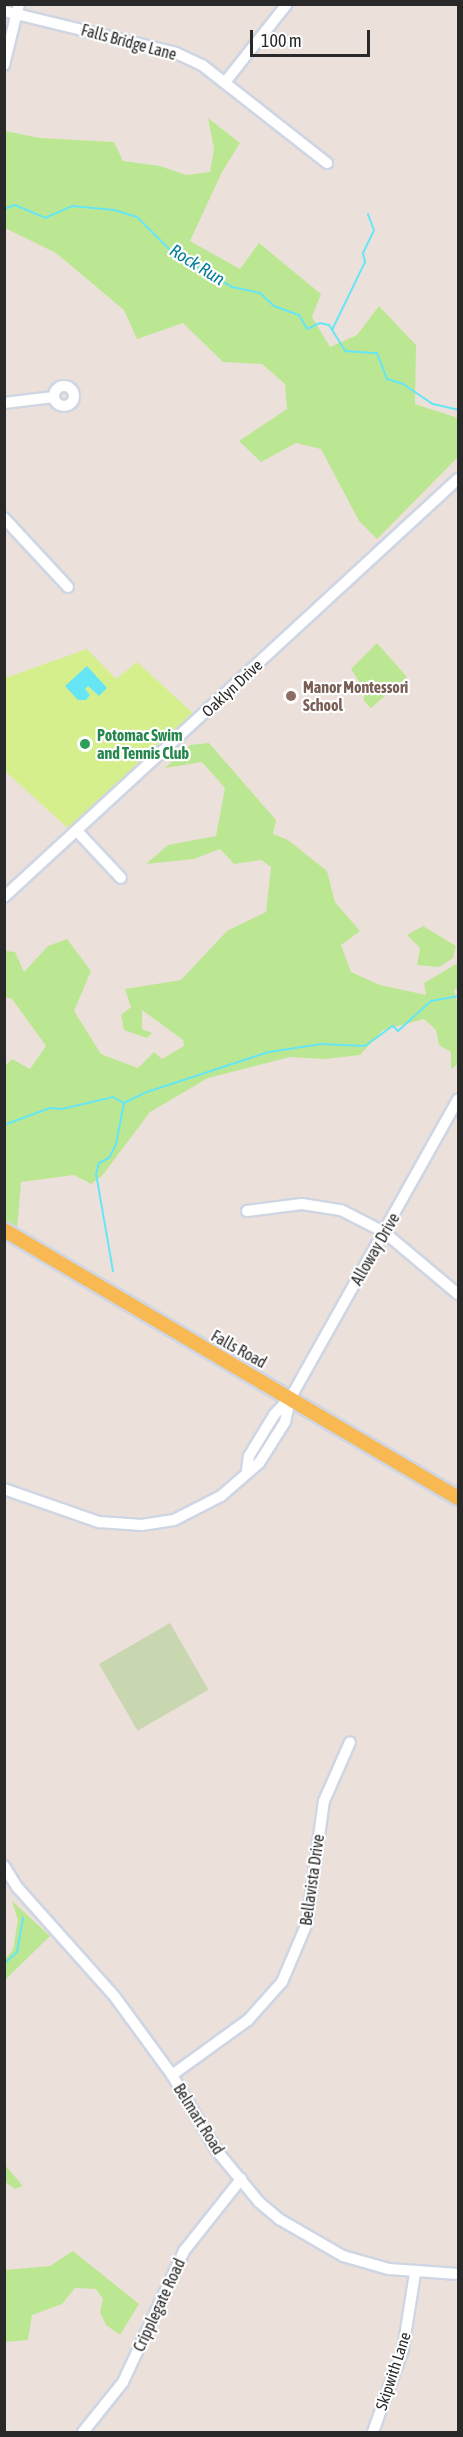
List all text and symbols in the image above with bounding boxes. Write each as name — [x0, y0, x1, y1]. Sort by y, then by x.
scale bar — [253, 18, 373, 56]
street label: Falls Bridge Lane — [79, 20, 179, 64]
text: 100 m — [261, 30, 302, 51]
water label: Rock Run — [165, 240, 229, 290]
street label: Oaklyn Drive — [198, 655, 266, 721]
place label: Manor Montessori School — [303, 677, 408, 715]
marker: Manor Montessori School — [284, 689, 298, 703]
place label: Potomac Swim and Tennis Club — [97, 725, 189, 763]
marker: Potomac Swim and Tennis Club — [78, 737, 92, 751]
street label: Alloway Drive — [347, 1209, 403, 1289]
street label: Falls Road — [208, 1326, 270, 1372]
street label: Bellavista Drive — [296, 1833, 328, 1927]
street label: Belmart Road — [170, 2080, 228, 2158]
street label: Cripplegate Road — [129, 2255, 189, 2355]
street label: Skipwith Lane — [371, 2330, 415, 2412]

